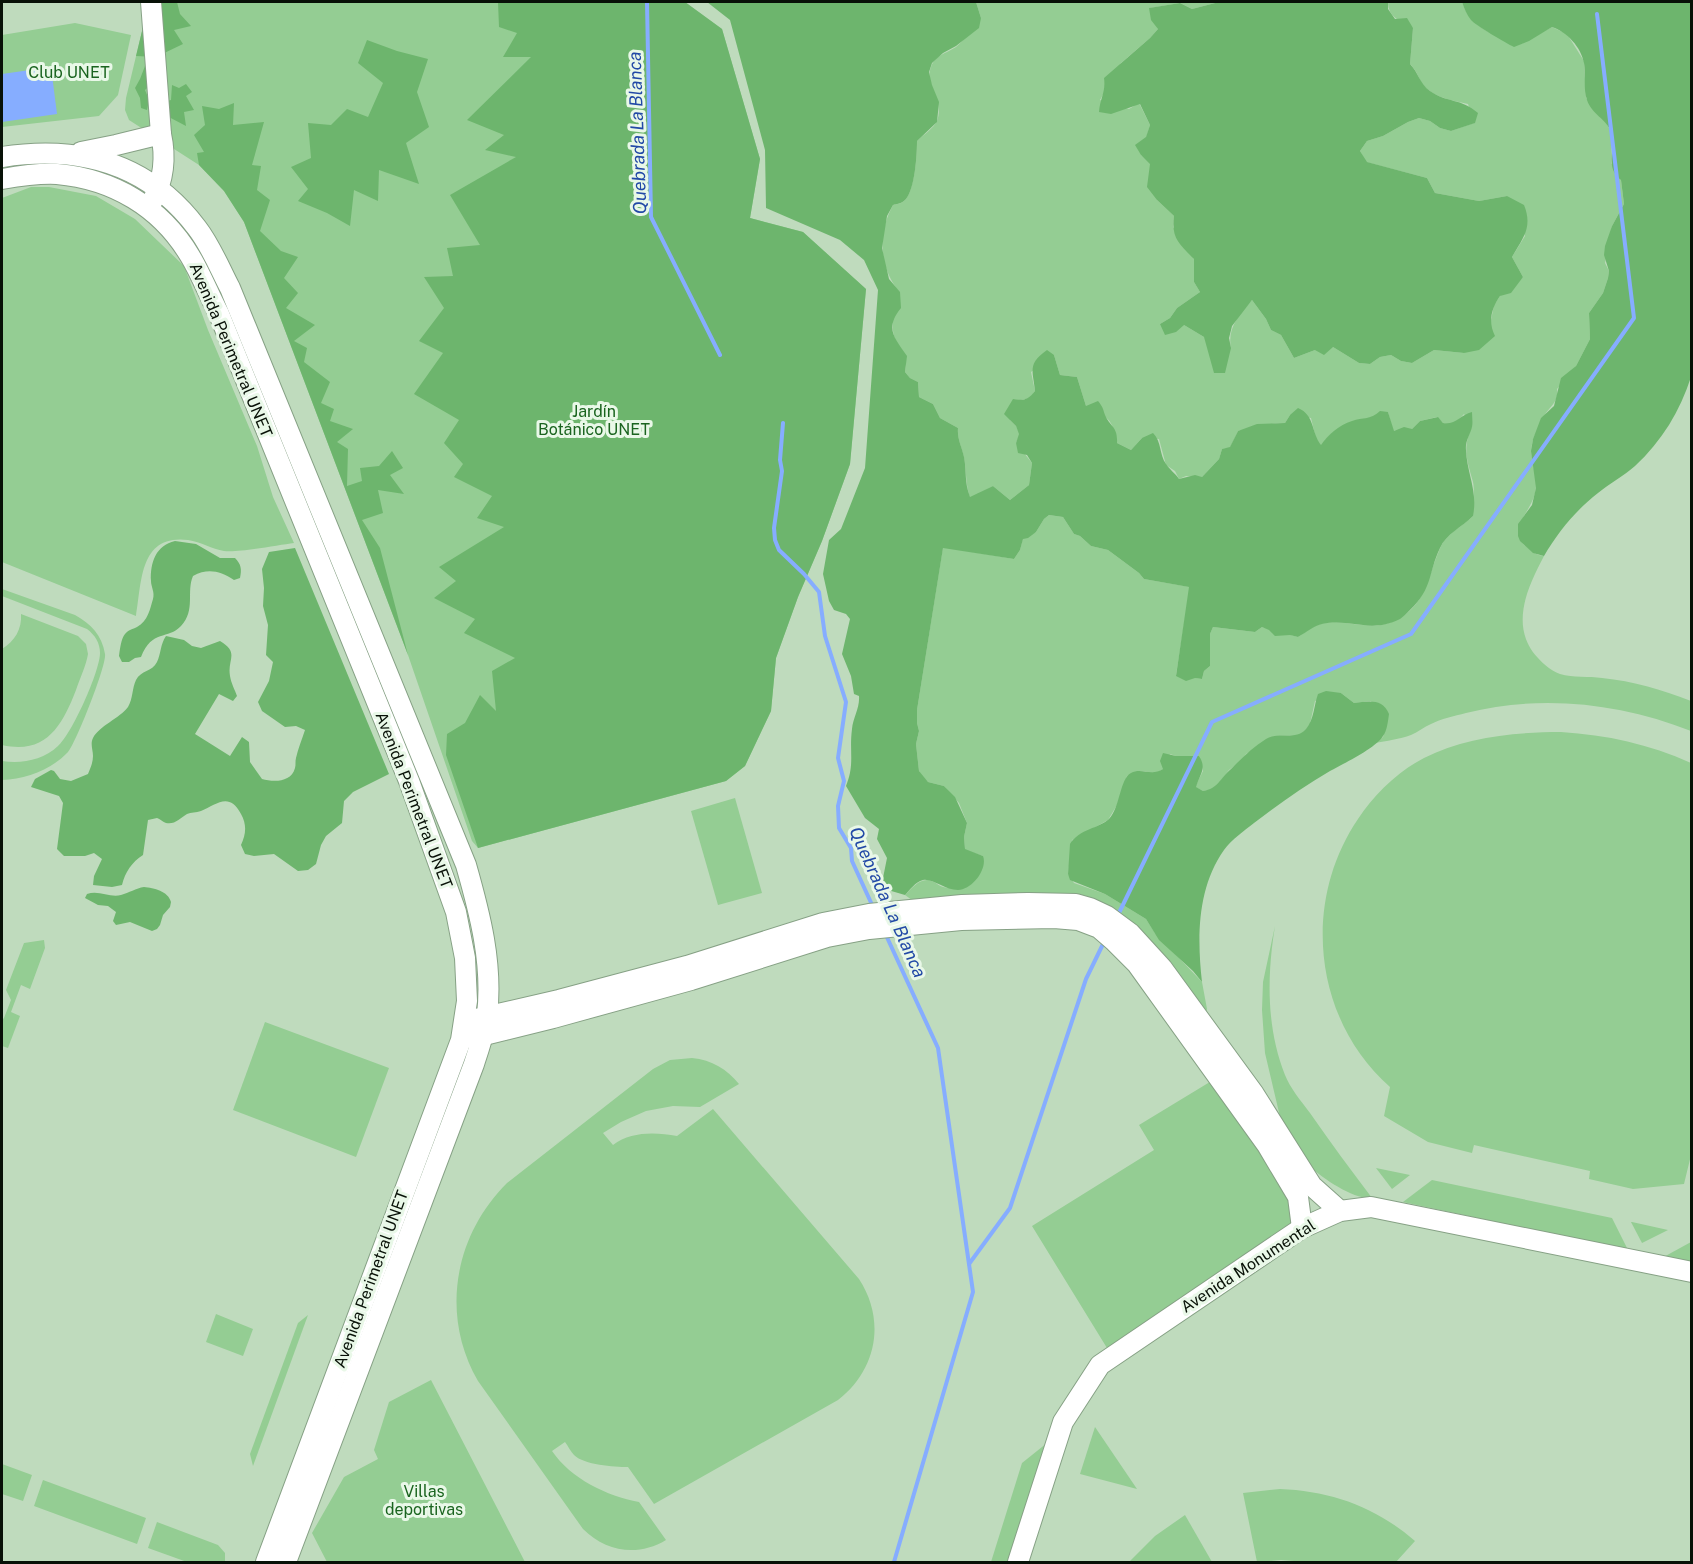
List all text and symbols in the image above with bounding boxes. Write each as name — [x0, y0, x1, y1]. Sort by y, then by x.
water label: Quebrada La Blanca — [624, 51, 650, 215]
park label: Club UNET — [28, 63, 110, 82]
street label: Avenida Perimetral UNET — [186, 260, 277, 440]
park label: Jardín Botánico UNET — [538, 402, 651, 439]
street label: Avenida Perimetral UNET — [372, 709, 457, 891]
water label: Quebrada La Blanca — [845, 823, 931, 981]
street label: Avenida Perimetral UNET — [330, 1187, 412, 1370]
street label: Avenida Monumental — [1177, 1215, 1319, 1317]
park label: Villas deportivas — [385, 1482, 463, 1519]

